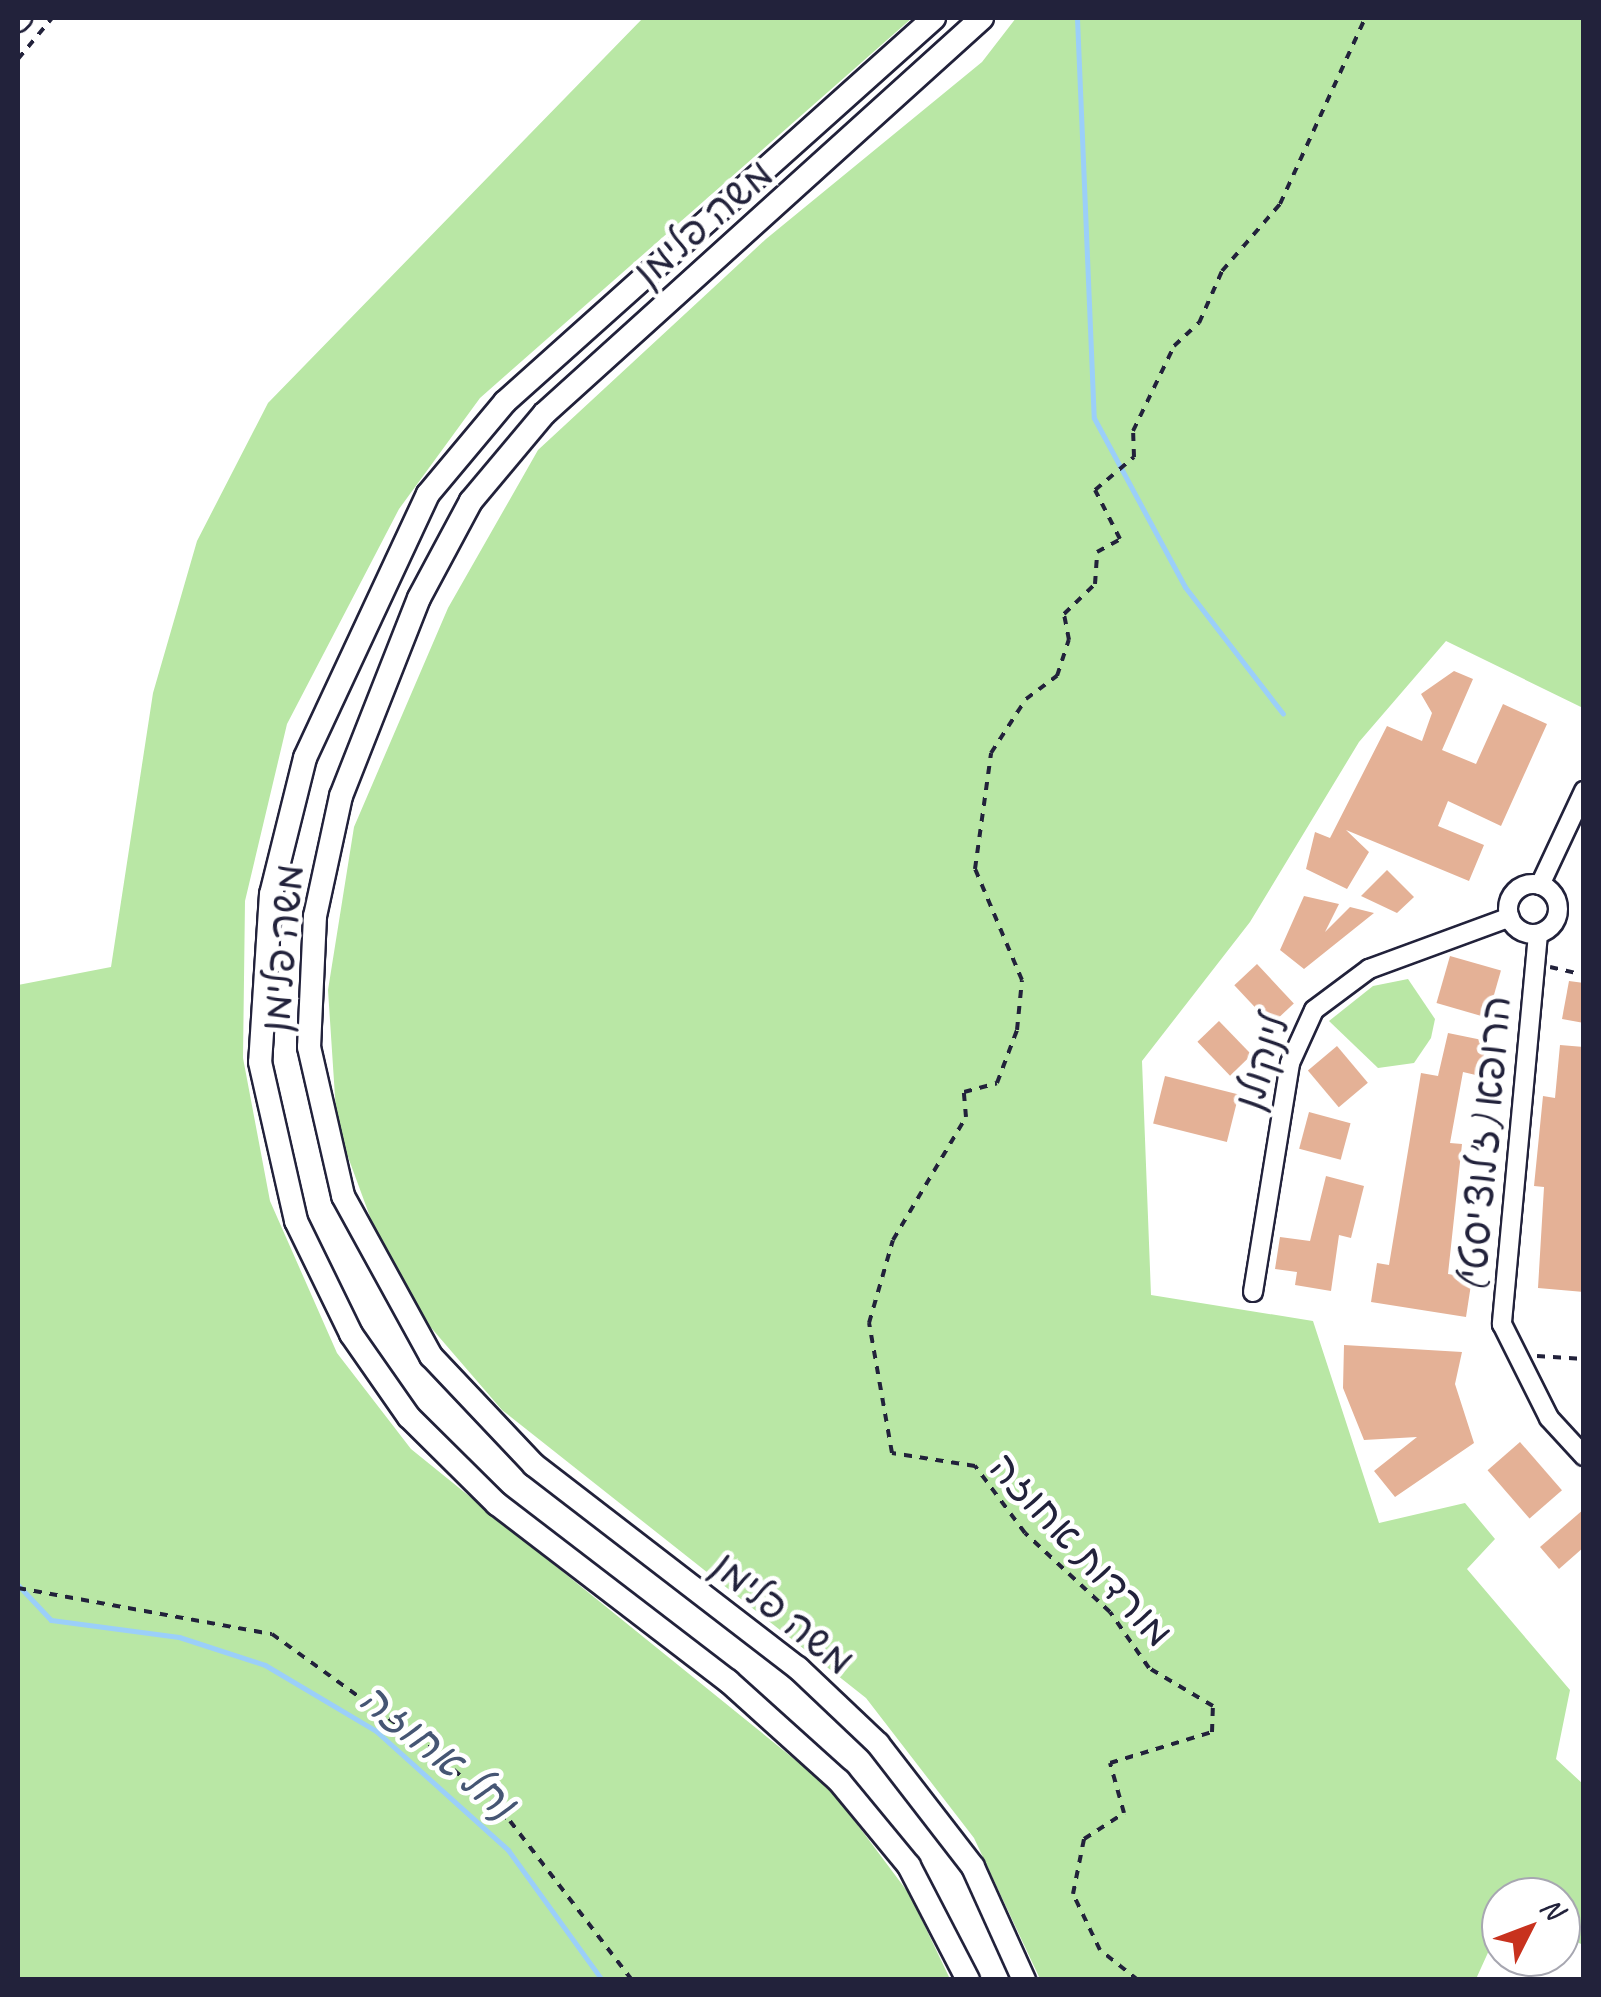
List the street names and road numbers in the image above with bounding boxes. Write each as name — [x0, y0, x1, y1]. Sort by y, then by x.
street label: משה פלימן — [624, 150, 782, 296]
street label: משה פלימן — [251, 862, 313, 1034]
street label: הרופא (ז'לוצ'יסטי) — [1447, 994, 1521, 1294]
street label: לינקולן — [1224, 1008, 1300, 1116]
street label: מורדות אחוזה — [979, 1443, 1183, 1657]
street label: משה פלימן — [702, 1541, 864, 1685]

